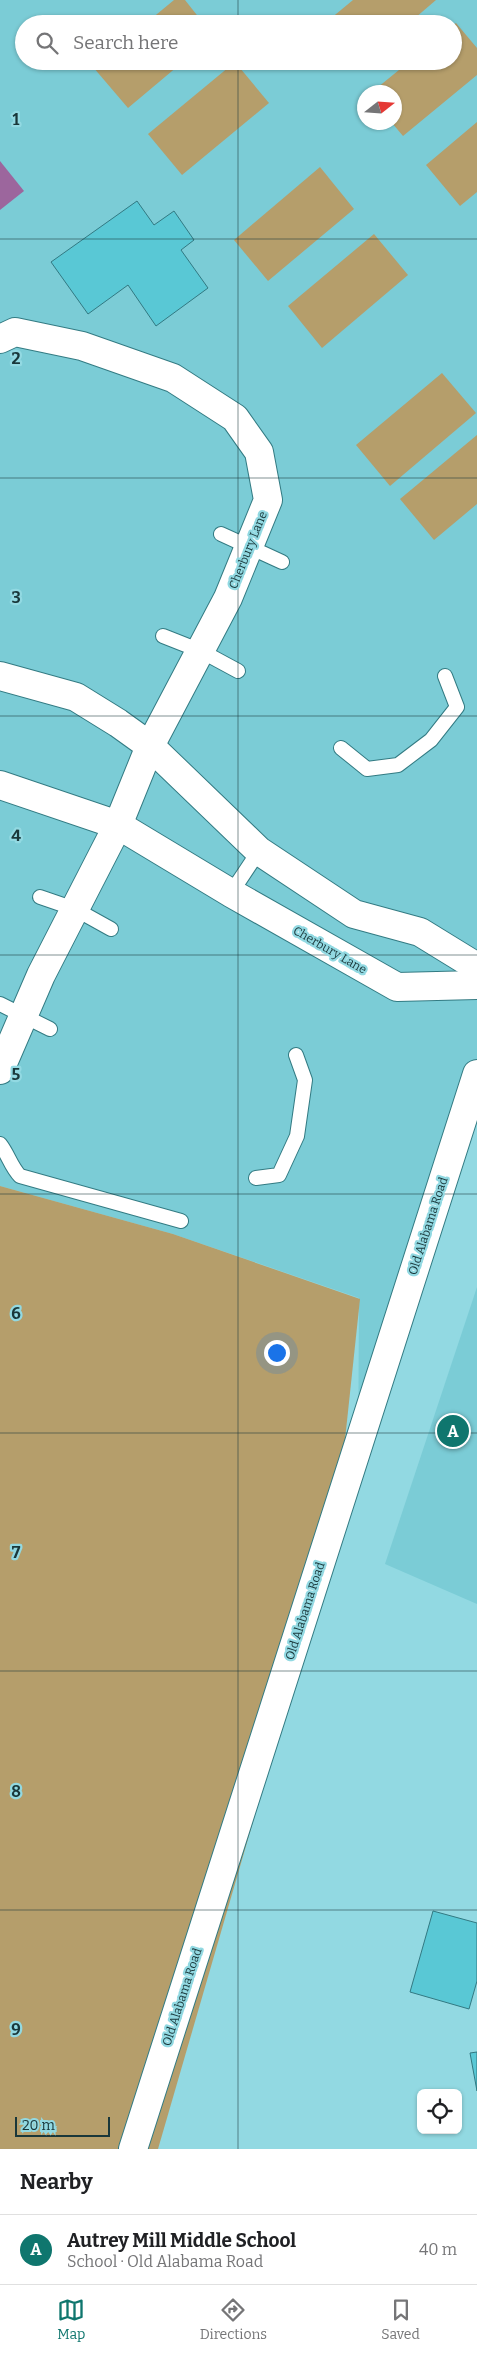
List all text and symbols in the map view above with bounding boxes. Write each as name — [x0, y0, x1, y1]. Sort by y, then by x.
search box — [15, 15, 462, 70]
icon: search — [33, 29, 61, 57]
text: Search here — [73, 31, 178, 54]
north arrow — [357, 85, 402, 130]
text: 1 — [13, 110, 20, 129]
text: 2 — [11, 349, 21, 368]
street label: Cherbury Lane — [226, 509, 270, 591]
text: 3 — [11, 588, 21, 607]
text: 4 — [11, 826, 21, 845]
street label: Cherbury Lane — [291, 923, 369, 977]
text: 5 — [12, 1065, 21, 1084]
street label: Old Alabama Road — [406, 1175, 450, 1277]
text: 6 — [11, 1304, 21, 1323]
your location — [264, 1340, 290, 1366]
pin: A — [437, 1412, 469, 1450]
text: 7 — [12, 1543, 21, 1562]
street label: Old Alabama Road — [283, 1560, 327, 1662]
text: 8 — [11, 1782, 21, 1801]
street label: Old Alabama Road — [160, 1946, 204, 2048]
text: 9 — [11, 2020, 21, 2039]
map controls — [417, 2089, 462, 2134]
button: locate — [417, 2089, 462, 2134]
scale bar — [15, 2114, 110, 2137]
text: 20 m — [22, 2117, 55, 2134]
text: Nearby — [20, 2169, 93, 2195]
text: Autrey Mill Middle School — [67, 2229, 296, 2252]
text: A — [30, 2240, 42, 2259]
text: 40 m — [419, 2240, 457, 2259]
text: School · Old Alabama Road — [67, 2252, 263, 2271]
tab: Map — [57, 2296, 85, 2343]
tab: Directions — [200, 2296, 267, 2343]
tab: Saved — [381, 2296, 420, 2343]

